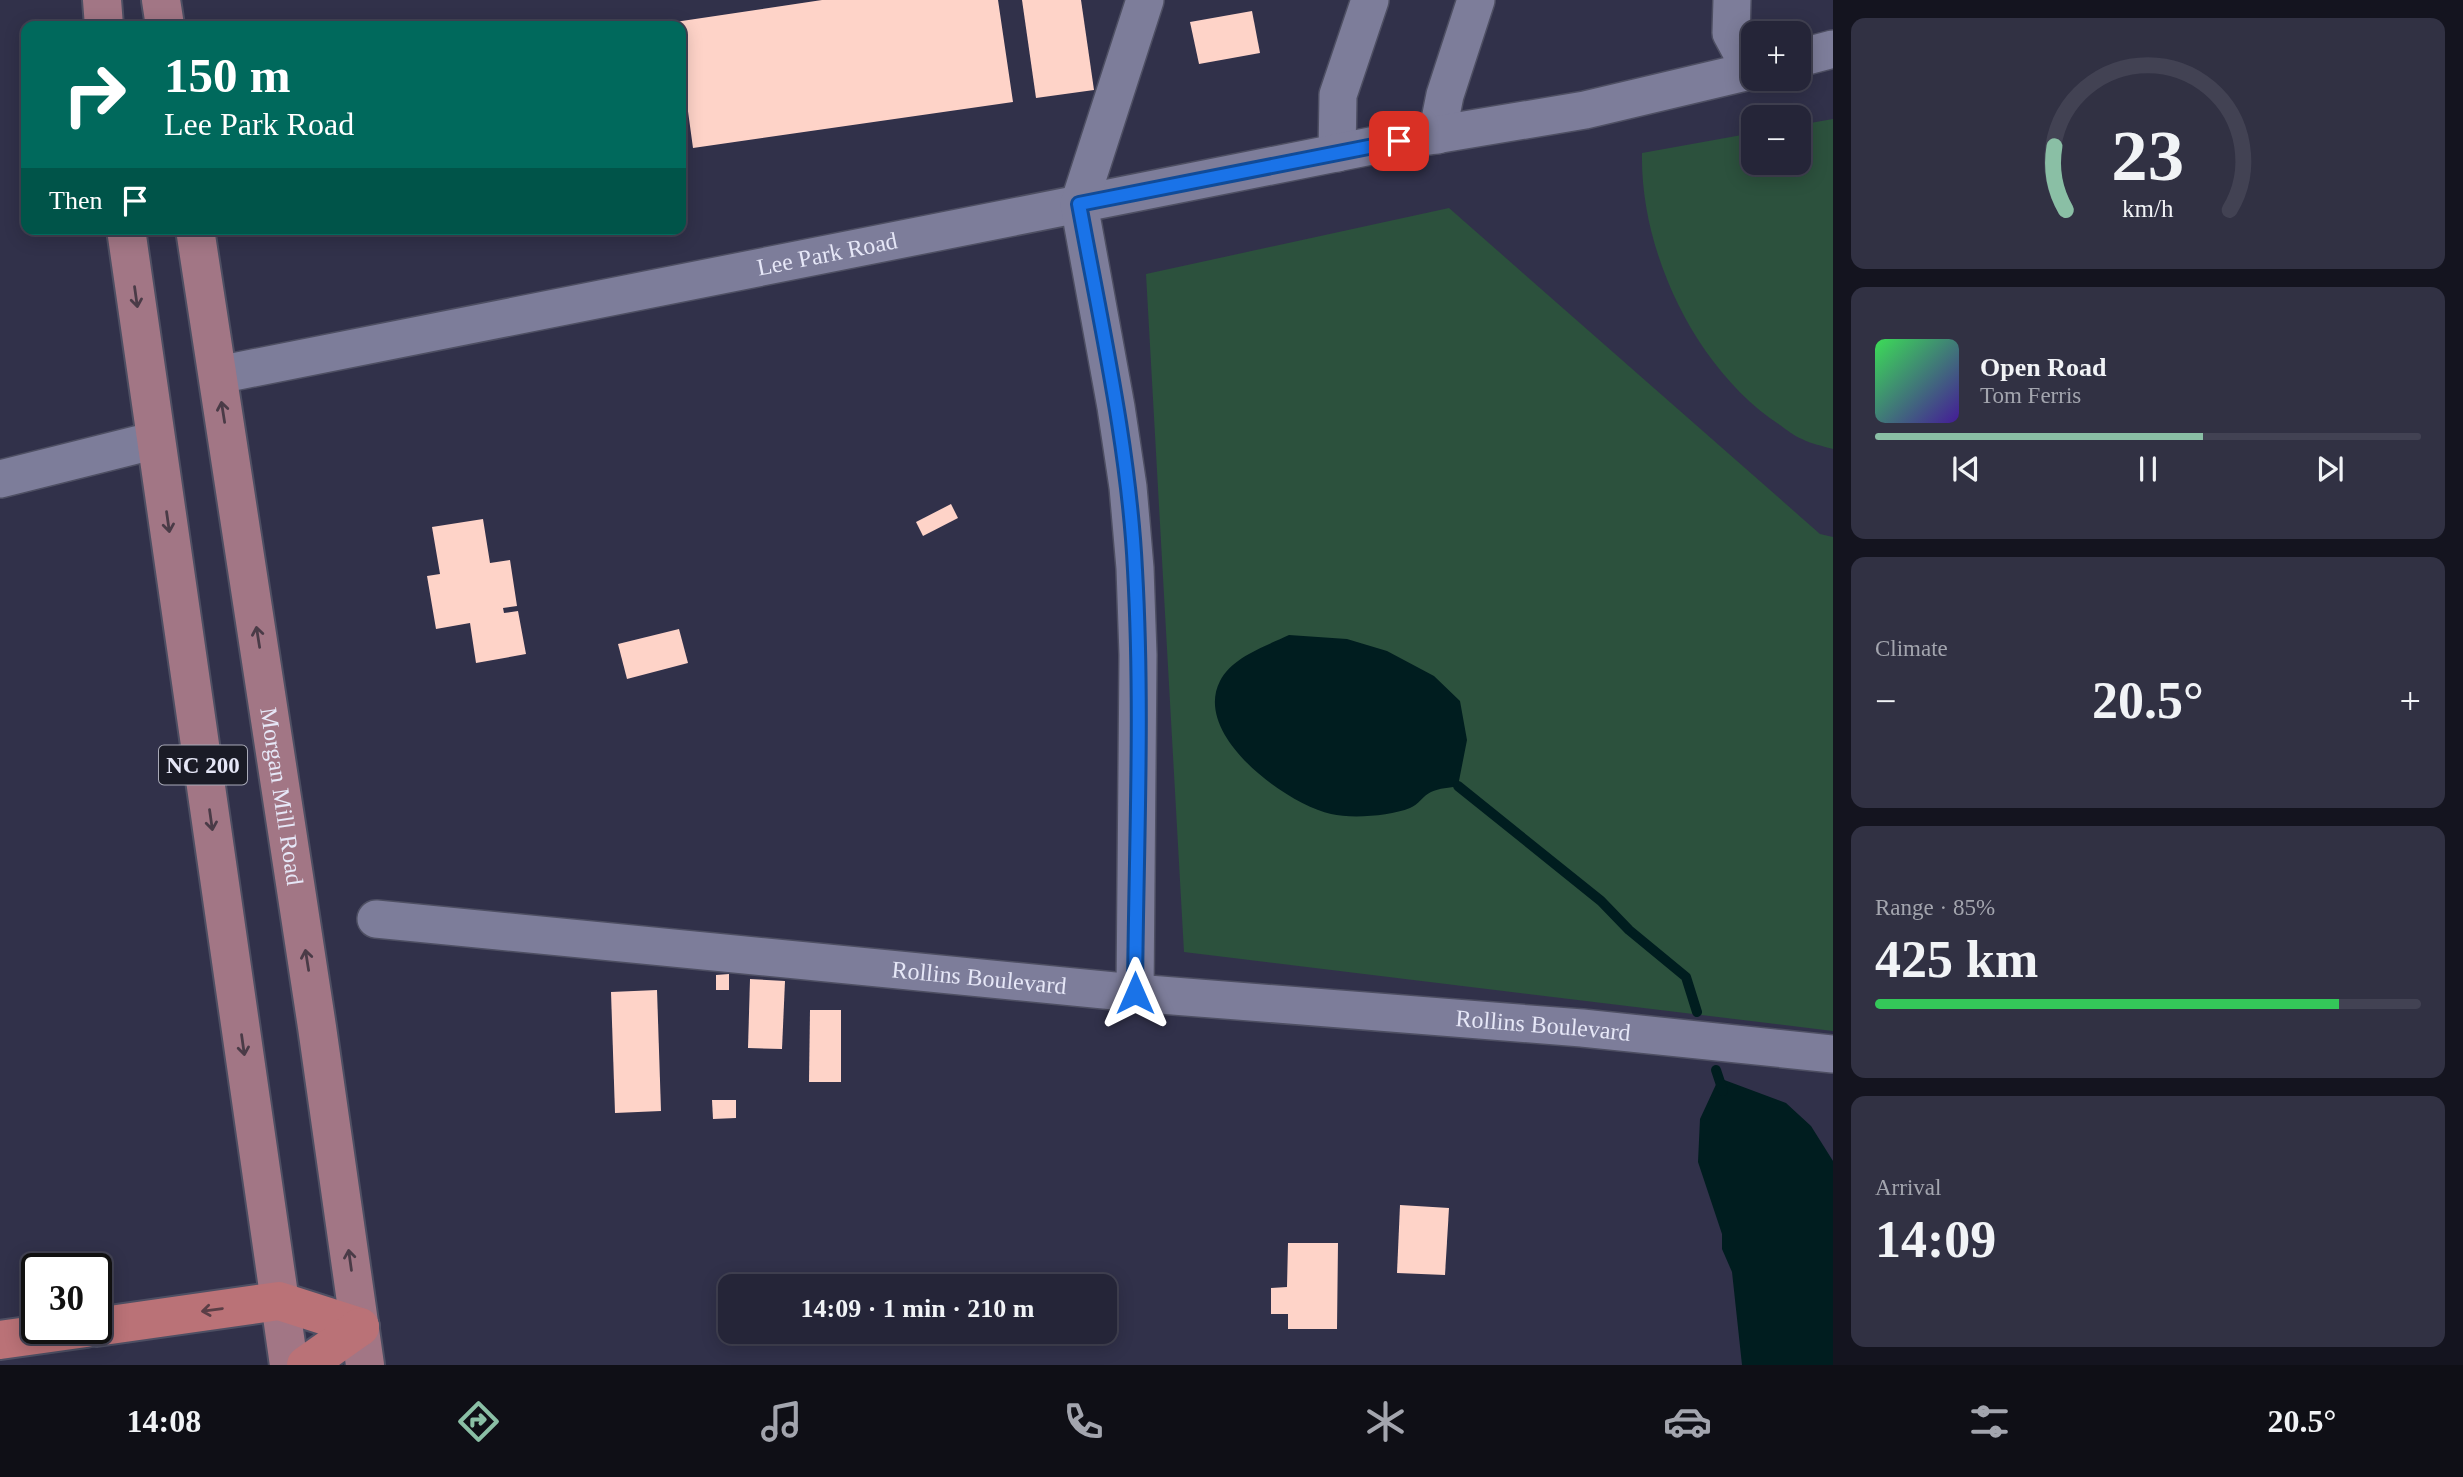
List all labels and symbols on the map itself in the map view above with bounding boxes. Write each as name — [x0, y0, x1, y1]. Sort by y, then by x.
pin — [1369, 111, 1429, 171]
street label: Lee Park Road — [755, 227, 900, 281]
one-way arrow — [130, 285, 143, 308]
one-way arrow — [216, 401, 229, 424]
one-way arrow — [162, 510, 175, 533]
one-way arrow — [251, 626, 264, 649]
street label: Morgan Mill Road — [255, 706, 308, 887]
road number: NC 200 — [159, 746, 247, 785]
one-way arrow — [204, 808, 217, 831]
one-way arrow — [300, 949, 313, 972]
street label: Rollins Boulevard — [891, 956, 1068, 999]
position arrow — [1098, 956, 1172, 1030]
street label: Rollins Boulevard — [1455, 1005, 1632, 1046]
one-way arrow — [236, 1033, 249, 1056]
one-way arrow — [344, 1249, 357, 1272]
speed limit sign: 30 — [21, 1253, 112, 1344]
one-way arrow — [201, 1304, 223, 1317]

